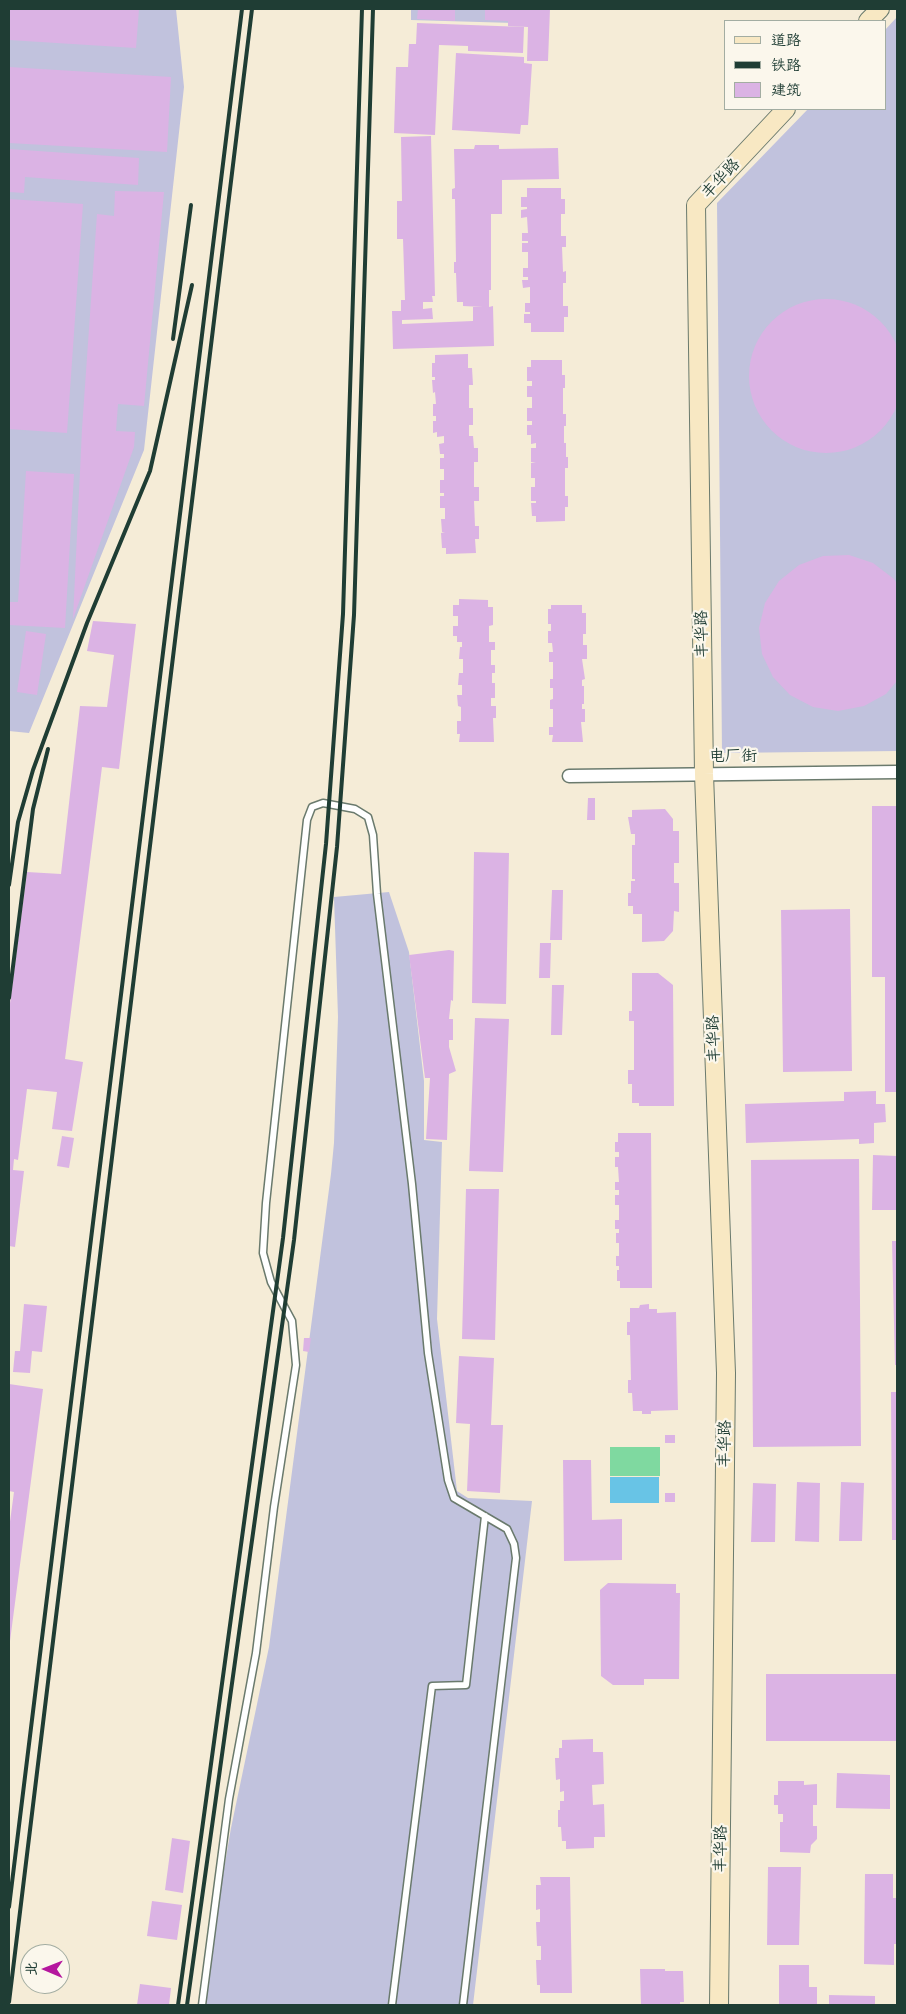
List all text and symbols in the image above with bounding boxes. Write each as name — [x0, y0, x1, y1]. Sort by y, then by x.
legend — [724, 20, 886, 110]
text: 道路 — [771, 29, 801, 50]
text: 铁路 — [771, 54, 801, 75]
text: 建筑 — [771, 79, 801, 100]
street label: 丰华路 — [698, 155, 744, 203]
street label: 丰华路 — [692, 610, 712, 658]
street label: 电厂街 — [709, 747, 757, 767]
street label: 丰华路 — [704, 1015, 724, 1063]
street label: 丰华路 — [715, 1420, 735, 1468]
street label: 丰华路 — [711, 1825, 731, 1873]
north arrow — [20, 1944, 70, 1994]
text: 北 — [21, 1962, 40, 1976]

